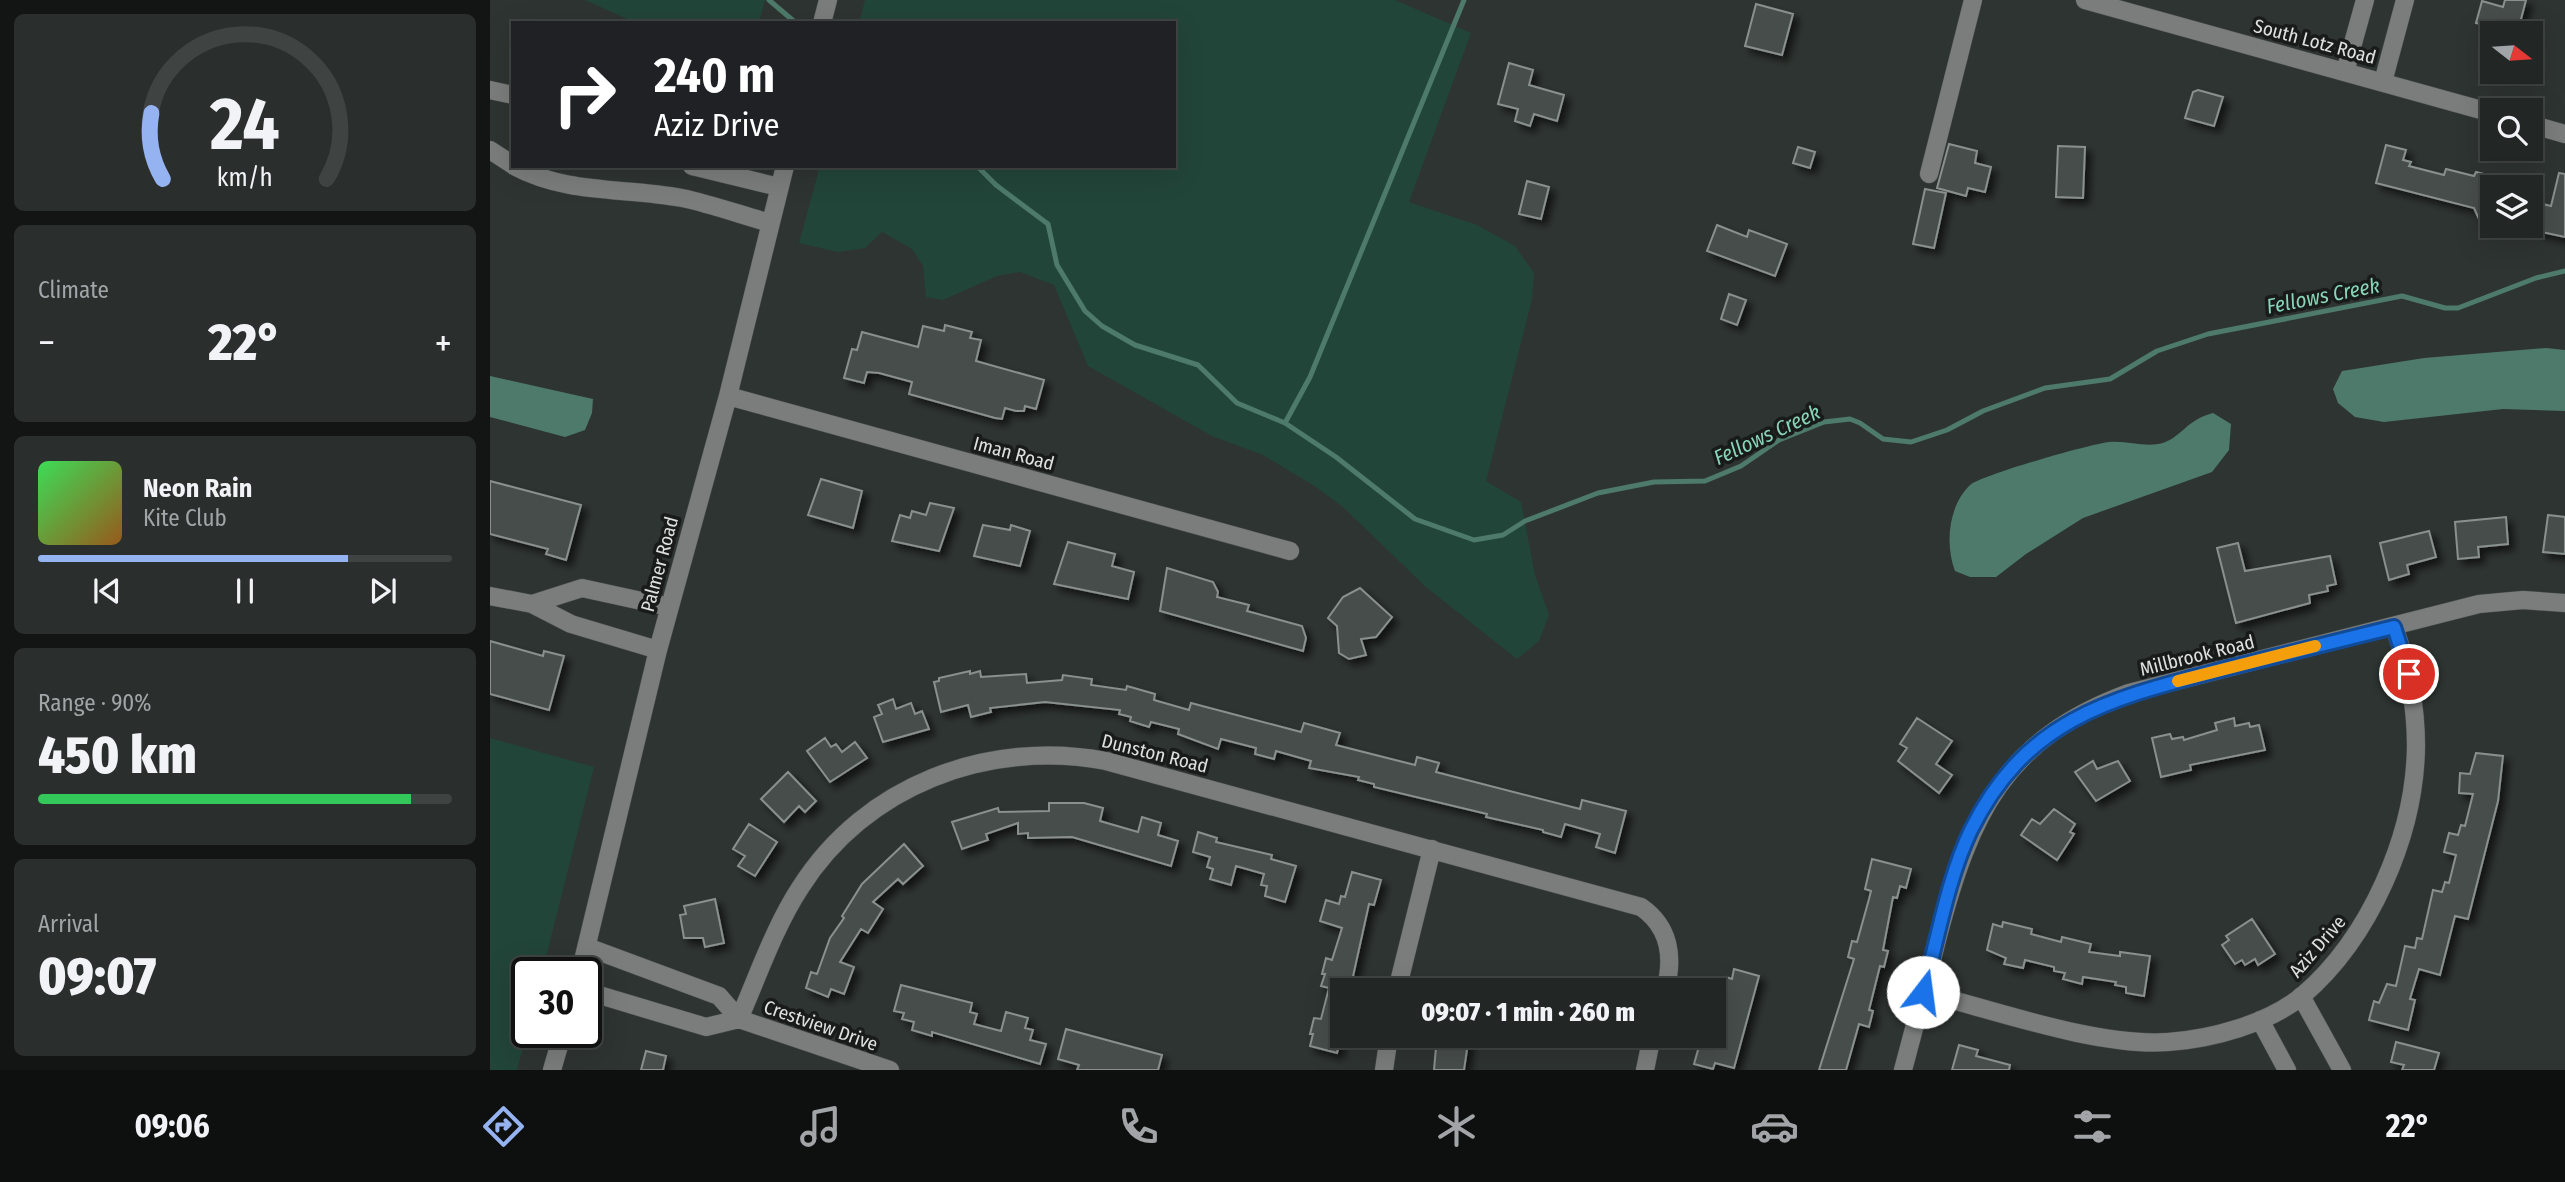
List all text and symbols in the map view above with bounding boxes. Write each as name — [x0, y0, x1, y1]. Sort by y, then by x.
street label: South Lotz Road — [2251, 14, 2379, 69]
north arrow — [2480, 21, 2543, 84]
map controls — [2480, 21, 2543, 238]
text: 240 m — [654, 46, 775, 105]
icon: right — [539, 49, 630, 140]
text: 24 — [209, 81, 280, 168]
button: search — [2480, 98, 2543, 161]
text: Aziz Drive — [654, 106, 779, 144]
text: km/h — [217, 162, 273, 192]
button: layers — [2480, 175, 2543, 238]
water label: Fellows Creek — [2264, 272, 2382, 320]
text: Climate — [38, 276, 109, 304]
text: 22° — [208, 311, 282, 374]
text: − — [38, 320, 55, 366]
text: + — [435, 320, 452, 366]
water label: Fellows Creek — [1709, 399, 1825, 471]
street label: Iman Road — [971, 432, 1057, 475]
text: Neon Rain — [143, 473, 252, 504]
text: Kite Club — [143, 504, 227, 532]
street label: Palmer Road — [636, 514, 683, 614]
icon: previous — [88, 572, 126, 610]
icon: pause — [226, 572, 264, 610]
icon: next — [364, 572, 402, 610]
street label: Millbrook Road — [2137, 630, 2257, 681]
pin — [2379, 644, 2439, 704]
icon: arrive — [2390, 655, 2428, 693]
text: Range · 90% — [38, 689, 152, 717]
text: 450 km — [38, 724, 197, 787]
street label: Dunston Road — [1099, 729, 1210, 778]
text: Arrival — [38, 910, 99, 938]
street label: Aziz Drive — [2284, 911, 2350, 982]
text: 09:07 — [38, 945, 156, 1008]
position arrow — [1886, 955, 1960, 1029]
speed limit sign: 30 — [511, 957, 602, 1048]
street label: Crestview Drive — [761, 995, 881, 1056]
text: 09:07 · 1 min · 260 m — [1421, 997, 1635, 1028]
icon: directions — [479, 1102, 528, 1151]
icon: music — [796, 1102, 845, 1151]
icon: phone — [1114, 1102, 1163, 1151]
icon: climate — [1432, 1102, 1481, 1151]
icon: car — [1750, 1102, 1799, 1151]
icon: filters — [2068, 1102, 2117, 1151]
text: 09:06 — [134, 1107, 210, 1145]
text: 22° — [2386, 1107, 2430, 1145]

